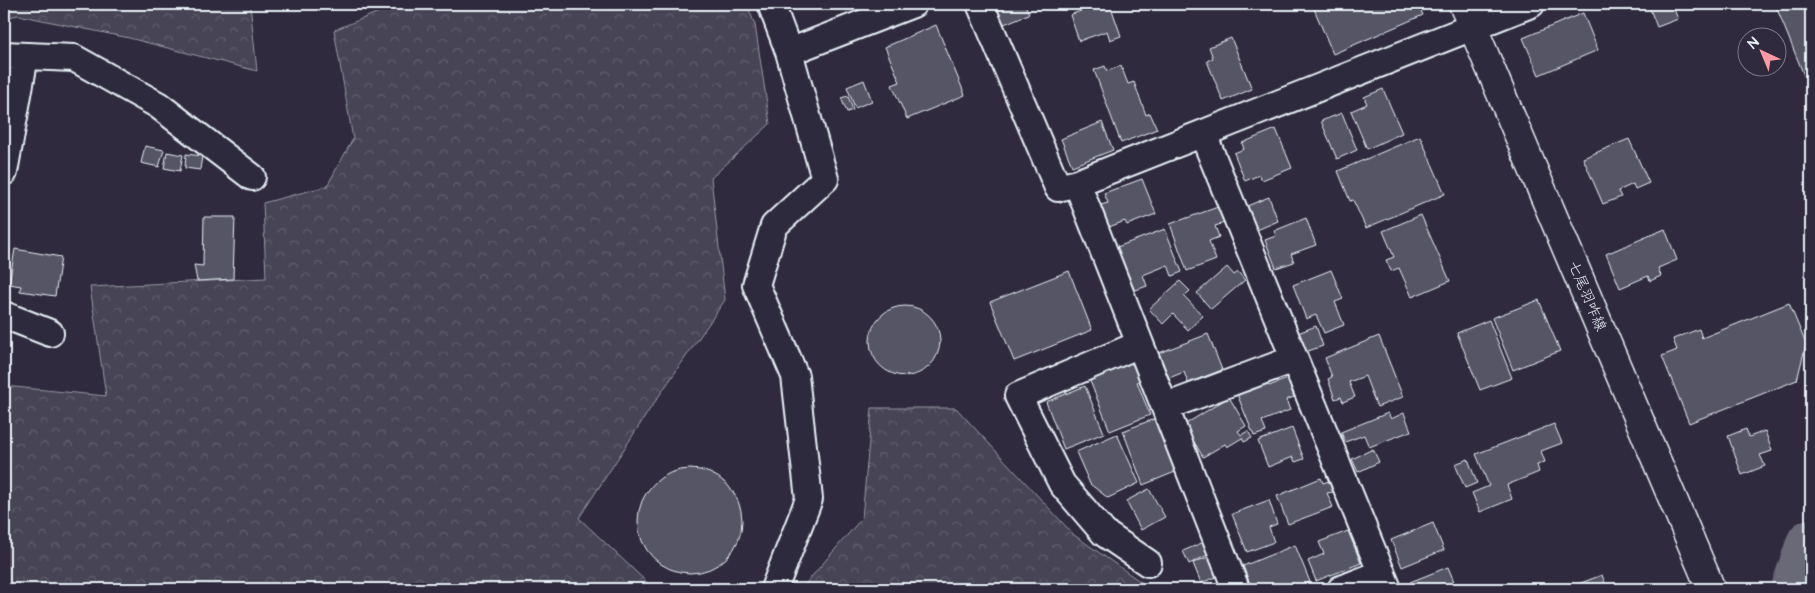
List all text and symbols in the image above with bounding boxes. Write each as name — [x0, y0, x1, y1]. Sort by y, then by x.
north arrow — [1738, 28, 1788, 78]
text: N — [1744, 33, 1764, 54]
street label: 七尾羽咋線 — [1563, 257, 1611, 335]

